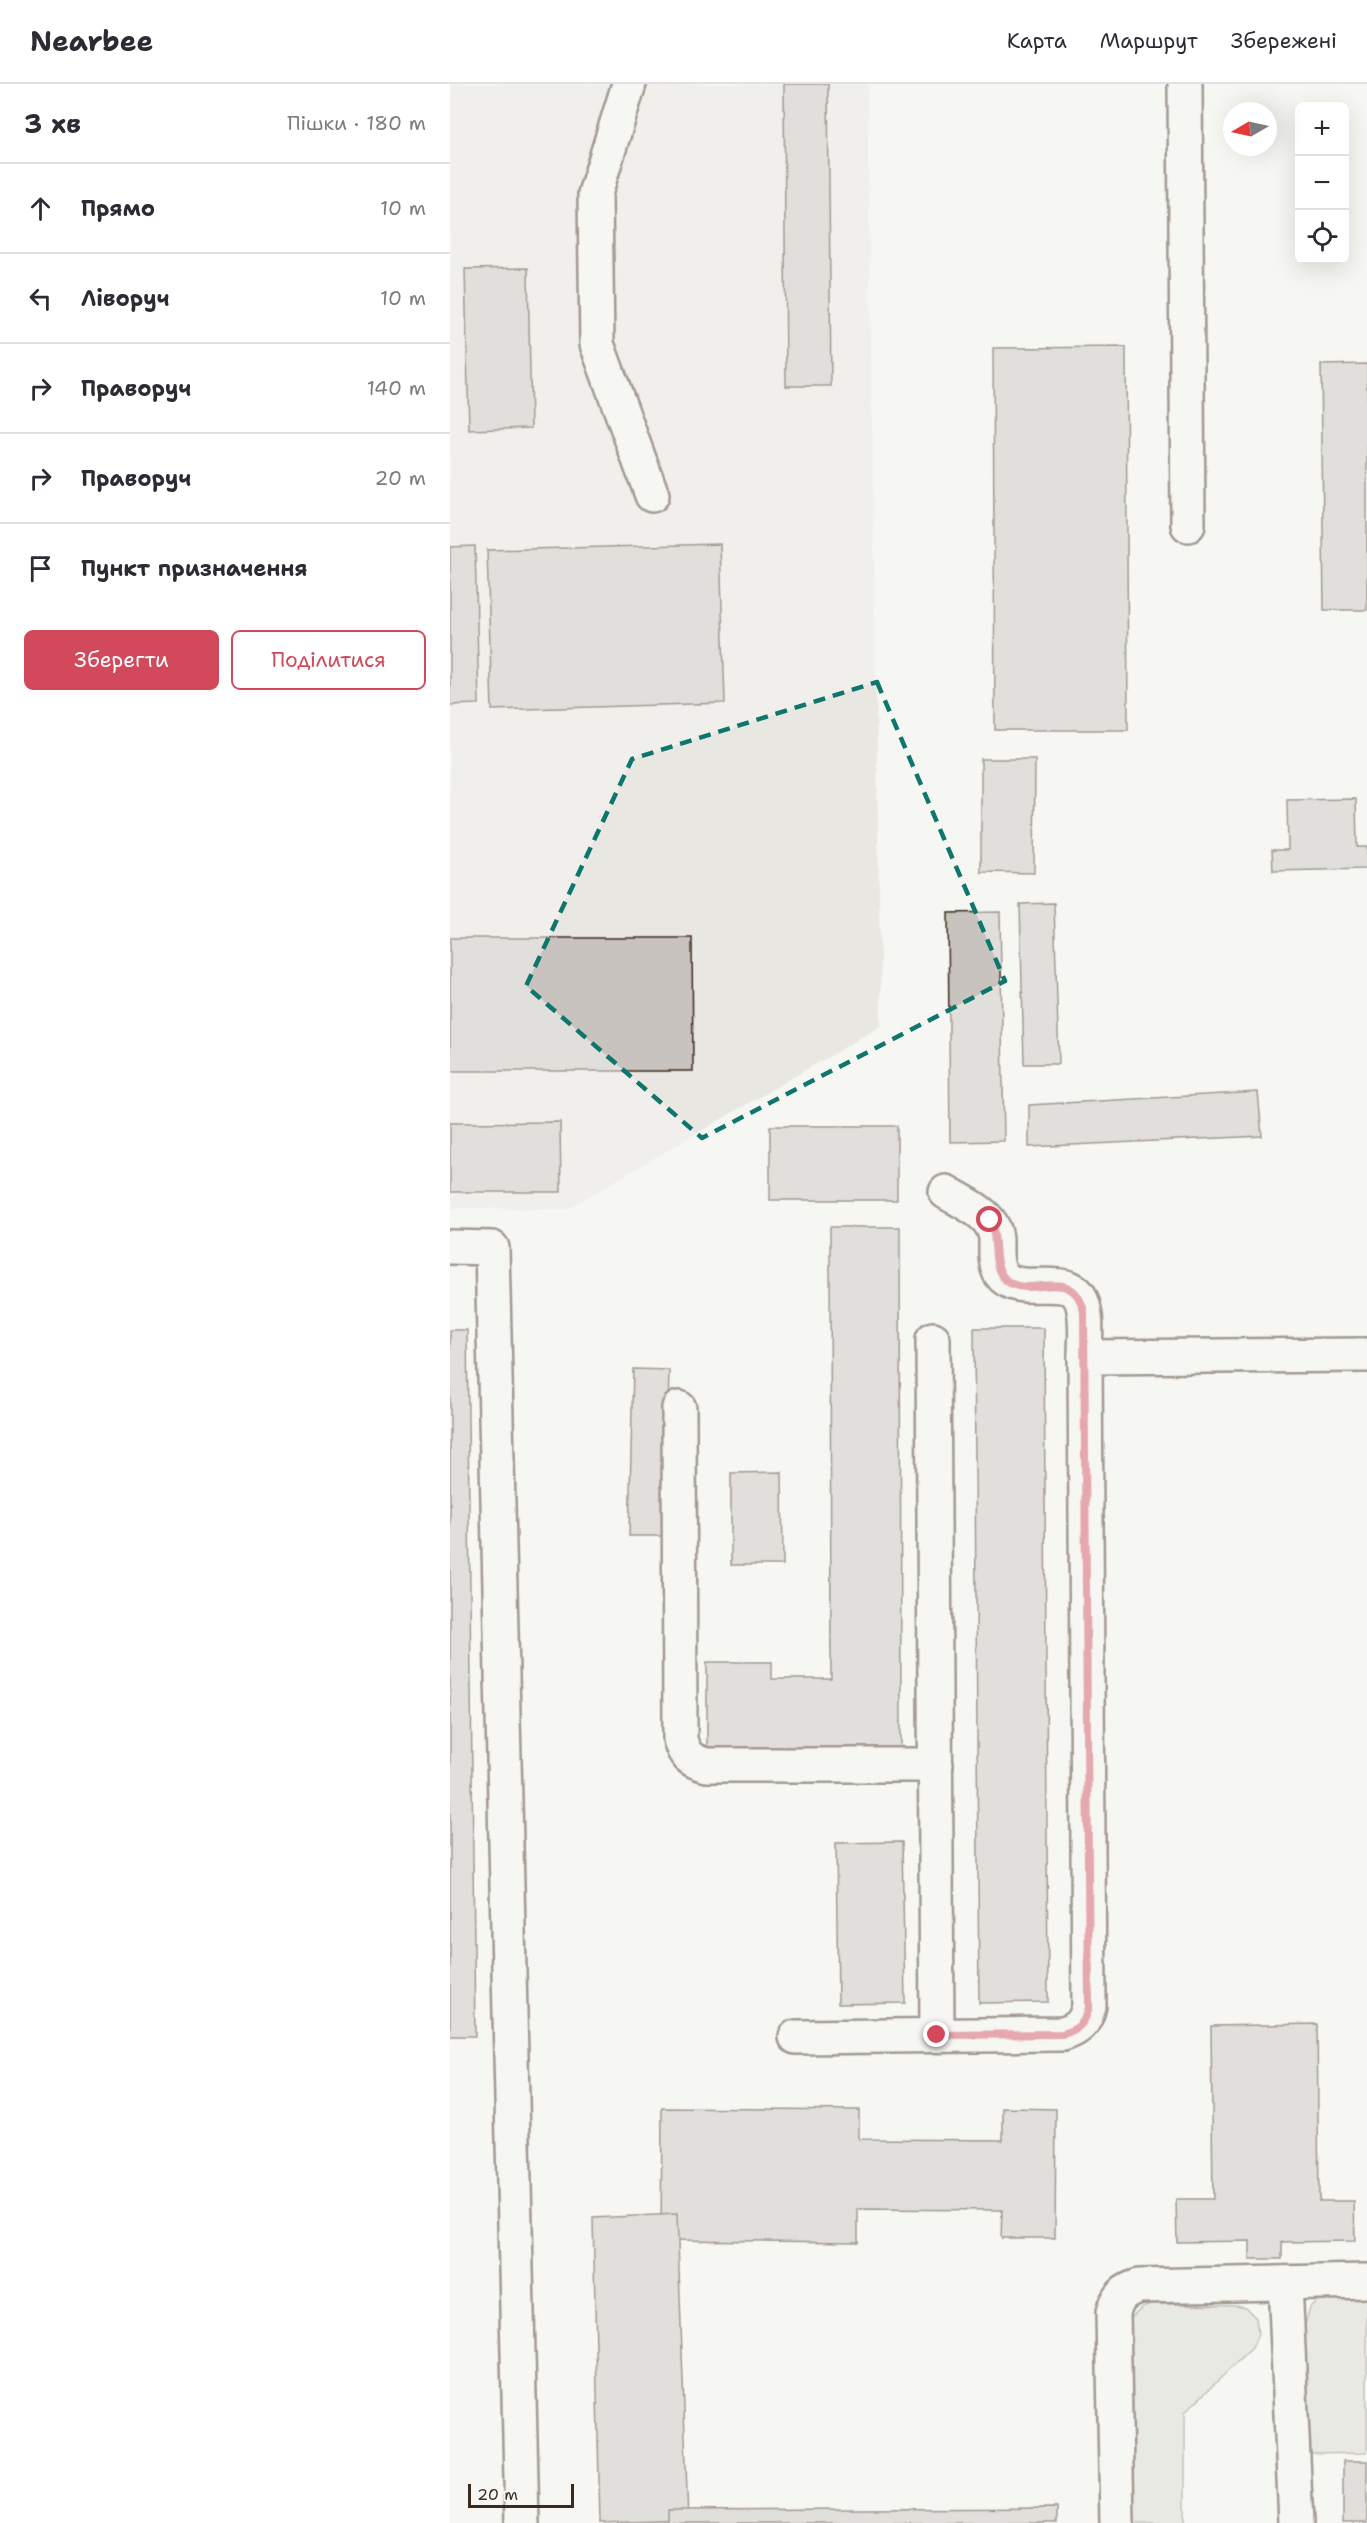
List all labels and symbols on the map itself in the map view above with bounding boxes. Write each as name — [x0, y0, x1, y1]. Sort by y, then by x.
north arrow — [1223, 102, 1277, 156]
route start — [976, 1206, 1002, 1232]
route end — [923, 2021, 949, 2047]
scale bar — [468, 2481, 574, 2508]

